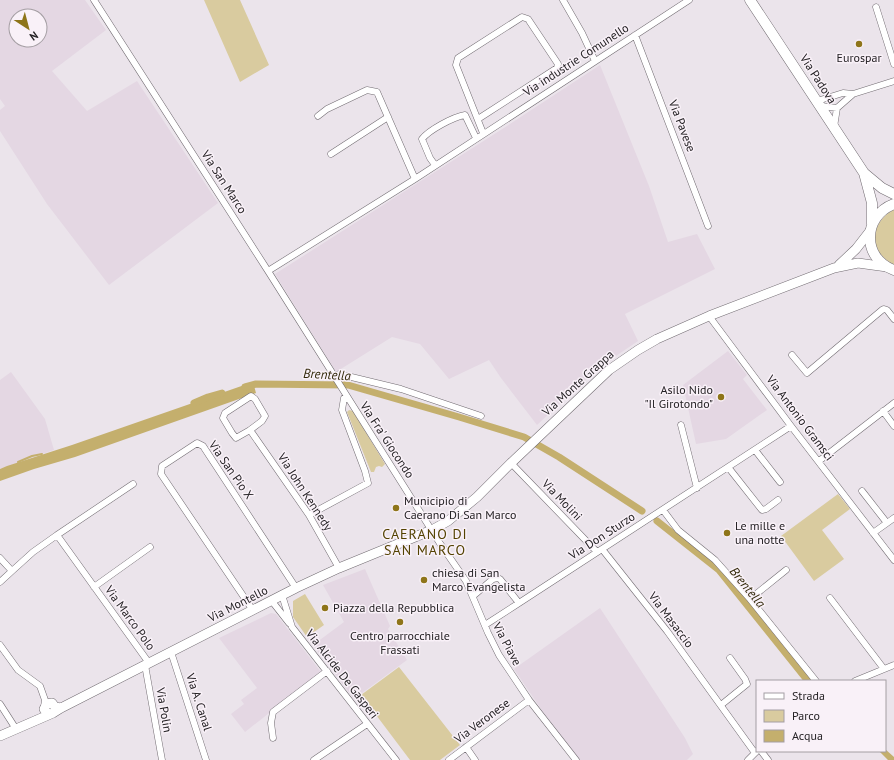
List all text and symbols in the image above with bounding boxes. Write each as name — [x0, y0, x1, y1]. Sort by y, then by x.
north arrow — [8, 8, 48, 48]
street label: Via industrie Comunello — [519, 20, 631, 100]
text: N — [27, 28, 41, 44]
marker: Eurospar — [854, 39, 864, 49]
street label: Via Padova — [796, 50, 840, 106]
place label: Eurospar — [837, 50, 882, 65]
street label: Via Pavese — [665, 97, 699, 154]
street label: Via San Marco — [198, 146, 250, 216]
street label: Via Monte Grappa — [538, 347, 617, 419]
water label: Brentella — [303, 365, 352, 384]
street label: Via Antonio Gramsci — [763, 371, 837, 463]
place label: Asilo Nido "Il Girotondo" — [645, 382, 713, 411]
marker: Asilo Nido "Il Girotondo" — [716, 392, 726, 402]
street label: Via Fra' Giocondo — [357, 398, 418, 481]
street label: Via San Pio X — [205, 437, 257, 502]
street label: Via John Kennedy — [274, 449, 336, 534]
street label: Via Molini — [538, 475, 586, 523]
place label: Municipio di Caerano Di San Marco — [404, 493, 516, 522]
marker: Municipio di Caerano Di San Marco — [391, 503, 401, 513]
street label: Via Don Sturzo — [565, 509, 638, 563]
place label: Le mille e una notte — [735, 518, 785, 547]
district label: CAERANO DI SAN MARCO — [382, 525, 468, 559]
marker: Le mille e una notte — [722, 528, 732, 538]
water label: Brentella — [726, 563, 770, 612]
place label: chiesa di San Marco Evangelista — [432, 565, 525, 594]
marker: chiesa di San Marco Evangelista — [419, 575, 429, 585]
street label: Via Marco Polo — [101, 582, 159, 653]
street label: Via Montello — [204, 582, 270, 625]
street label: Via Masaccio — [645, 588, 697, 651]
place label: Piazza della Repubblica — [333, 600, 454, 615]
marker: Piazza della Repubblica — [320, 603, 330, 613]
marker: Centro parrocchiale Frassati — [395, 617, 405, 627]
street label: Via Piave — [489, 619, 525, 668]
street label: Via Alcide De Gasperi — [302, 625, 382, 721]
place label: Centro parrocchiale Frassati — [350, 628, 450, 657]
street label: Via A. Canal — [183, 670, 216, 733]
legend — [756, 680, 886, 752]
street label: Via Polin — [153, 685, 176, 733]
text: Strada — [792, 688, 825, 703]
street label: Via Veronese — [450, 695, 512, 747]
text: Parco — [792, 708, 820, 723]
text: Acqua — [792, 728, 823, 743]

